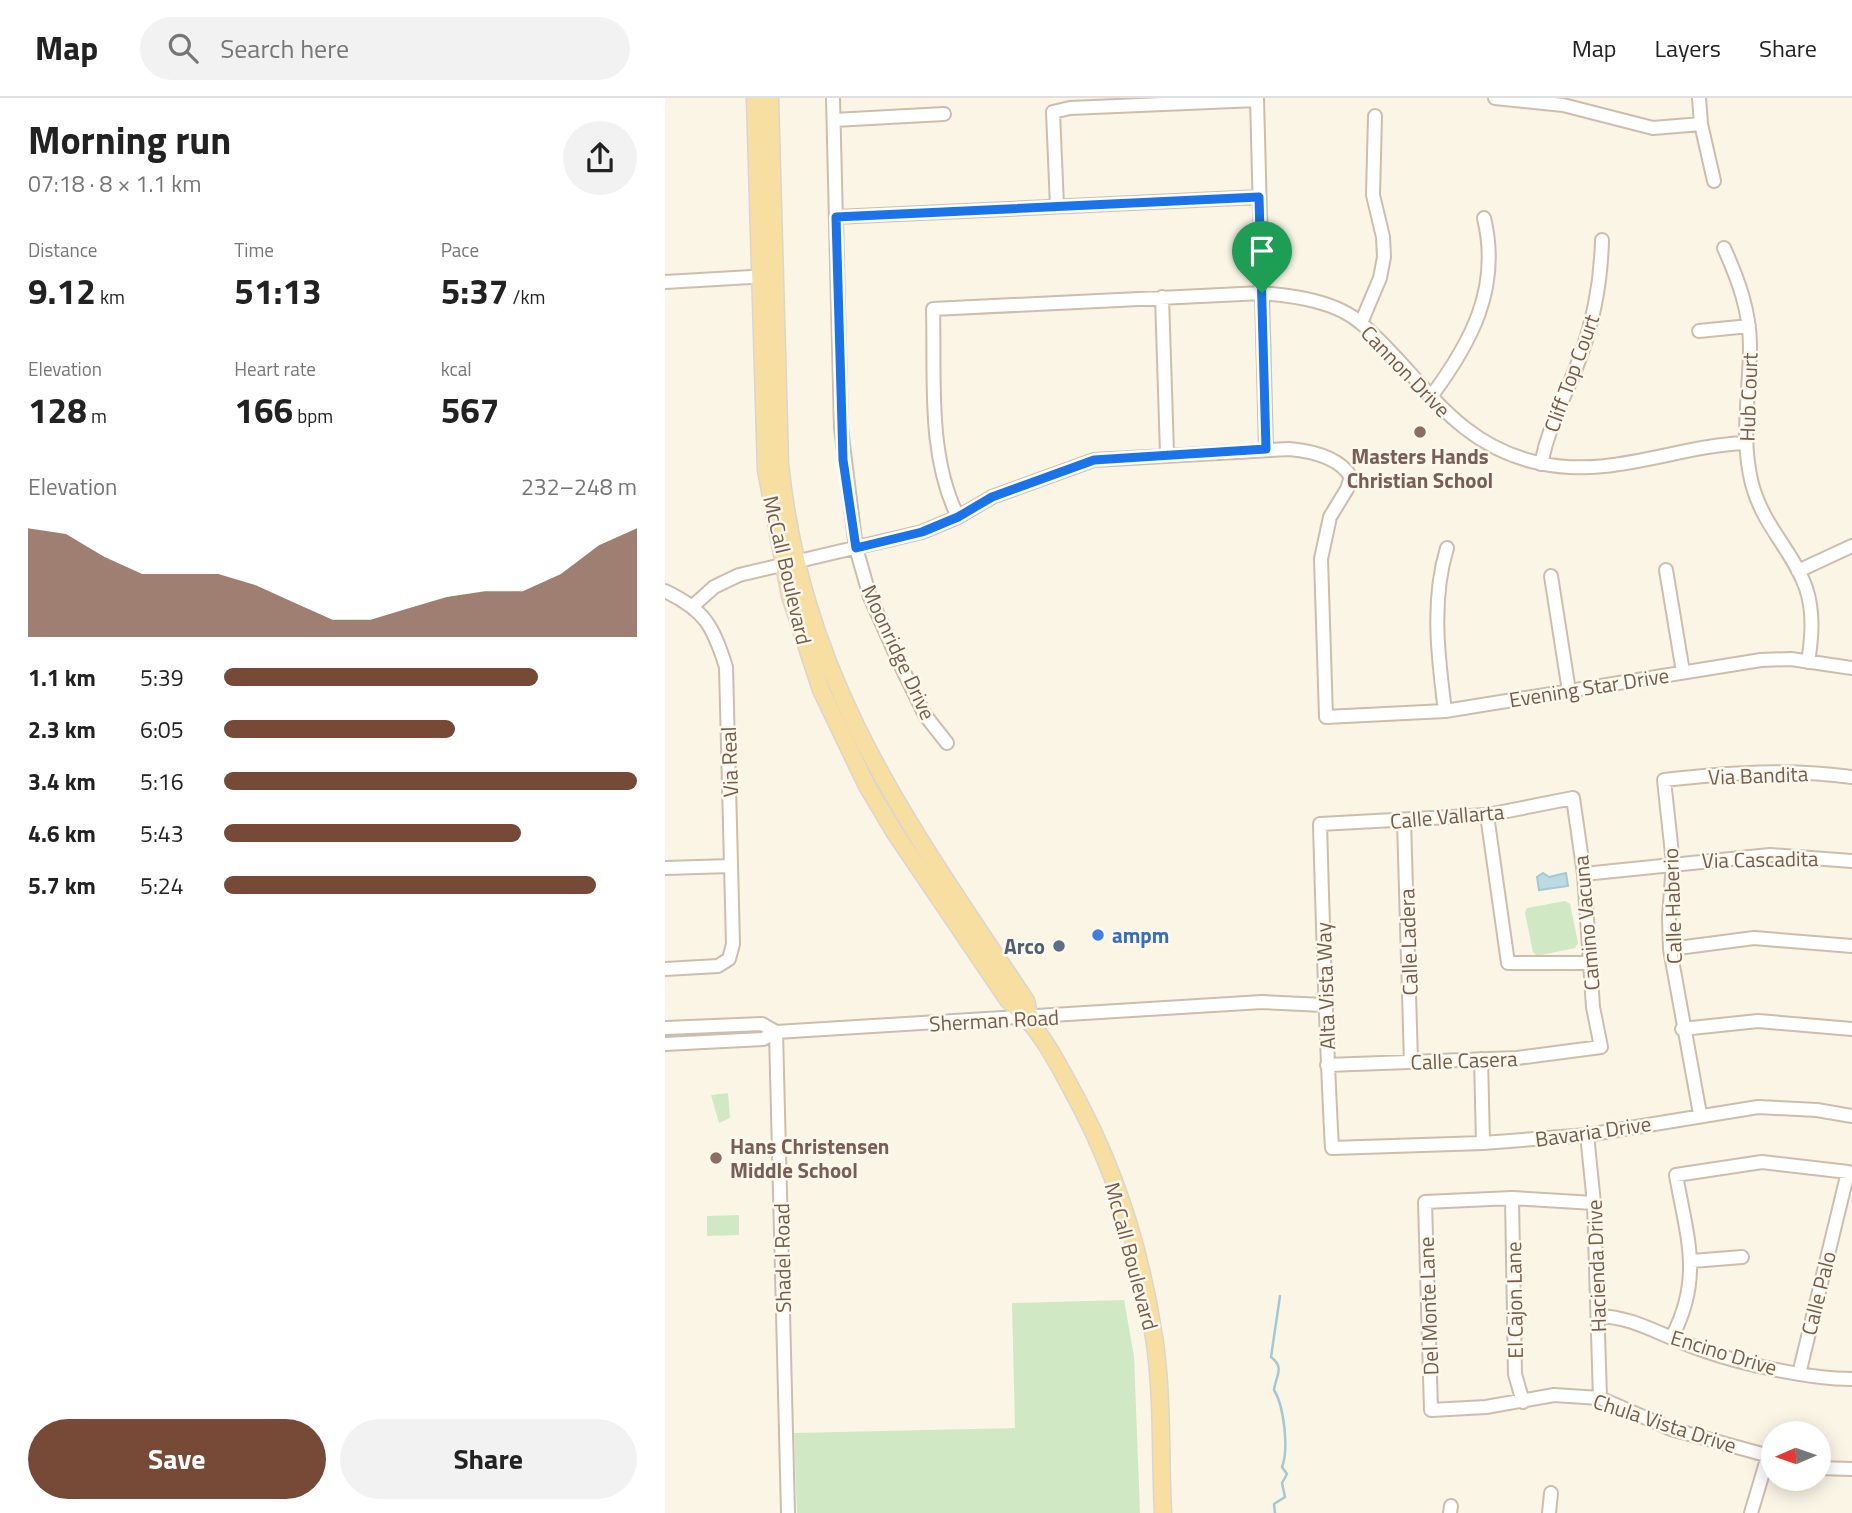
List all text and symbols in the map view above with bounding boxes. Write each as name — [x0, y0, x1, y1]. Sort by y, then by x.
search box — [140, 17, 630, 80]
text: Map — [35, 23, 98, 73]
icon: search — [164, 29, 202, 67]
text: Search here — [220, 29, 349, 68]
text: Map — [1572, 30, 1617, 66]
text: Layers — [1655, 30, 1721, 66]
text: Share — [1759, 30, 1817, 66]
text: Morning run — [28, 111, 231, 169]
button: share — [563, 121, 637, 195]
text: 07:18 · 8 × 1.1 km — [28, 166, 202, 201]
pin — [1232, 221, 1292, 293]
icon: arrive — [1243, 232, 1281, 270]
text: Distance — [28, 235, 97, 264]
text: Time — [234, 235, 274, 264]
text: Pace — [441, 235, 479, 264]
text: 9.12 — [28, 264, 96, 318]
text: 51:13 — [234, 264, 322, 318]
text: 5:37 — [441, 264, 508, 318]
text: km — [96, 282, 125, 311]
text: /km — [508, 282, 545, 311]
street label: Cliff Top Court — [1535, 309, 1607, 436]
street label: Cannon Drive — [1354, 318, 1458, 424]
street label: Hub Court — [1730, 351, 1766, 442]
text: Elevation — [28, 354, 102, 383]
text: Heart rate — [234, 354, 316, 383]
text: kcal — [441, 354, 472, 383]
text: 128 — [28, 383, 87, 437]
text: 166 — [234, 383, 293, 437]
text: 567 — [441, 383, 499, 437]
text: m — [87, 401, 107, 430]
text: bpm — [293, 401, 333, 430]
marker: Masters Hands Christian School — [1412, 424, 1428, 440]
place label: Masters Hands Christian School — [1347, 440, 1493, 496]
text: Elevation — [28, 469, 117, 504]
text: 232–248 m — [521, 469, 637, 504]
street label: McCall Boulevard — [755, 492, 821, 648]
street label: Moonridge Drive — [854, 579, 944, 725]
street label: Evening Star Drive — [1507, 659, 1671, 715]
text: 1.1 km — [28, 660, 96, 695]
text: 5:39 — [140, 660, 184, 695]
text: 2.3 km — [28, 712, 96, 747]
text: 6:05 — [140, 712, 184, 747]
street label: Via Real — [712, 726, 746, 798]
street label: Via Bandita — [1707, 757, 1809, 793]
text: 3.4 km — [28, 764, 96, 799]
text: 5:16 — [140, 764, 184, 799]
street label: Calle Vallarta — [1389, 795, 1506, 837]
text: 4.6 km — [28, 816, 96, 851]
text: 5:43 — [140, 816, 184, 851]
street label: Via Cascadita — [1701, 842, 1819, 876]
street label: Calle Haberio — [1654, 847, 1690, 965]
street label: Camino Vacuna — [1564, 854, 1608, 992]
text: 5.7 km — [28, 868, 96, 903]
text: 5:24 — [140, 868, 184, 903]
street label: Calle Ladera — [1390, 888, 1426, 996]
place label: ampm — [1112, 919, 1169, 951]
street label: Alta Vista Way — [1307, 922, 1343, 1050]
marker: ampm — [1090, 927, 1106, 943]
place label: Arco — [1004, 930, 1045, 962]
marker: Arco — [1051, 938, 1067, 954]
street label: Sherman Road — [928, 1001, 1060, 1039]
street label: Calle Casera — [1410, 1042, 1518, 1078]
street label: Bavaria Drive — [1533, 1107, 1653, 1155]
place label: Hans Christensen Middle School — [730, 1130, 889, 1186]
marker: Hans Christensen Middle School — [708, 1150, 724, 1166]
street label: McCall Boulevard — [1097, 1178, 1167, 1334]
street label: Hacienda Drive — [1578, 1199, 1614, 1333]
street label: Shadel Road — [765, 1203, 799, 1313]
street label: Del Monte Lane — [1410, 1236, 1446, 1376]
street label: El Cajon Lane — [1497, 1241, 1531, 1359]
street label: Calle Palo — [1792, 1248, 1844, 1338]
street label: Encino Drive — [1667, 1321, 1781, 1383]
street label: Chula Vista Drive — [1589, 1385, 1741, 1461]
button: Save — [28, 1419, 326, 1499]
button: Share — [340, 1419, 637, 1499]
north arrow — [1761, 1421, 1831, 1491]
map controls — [1761, 1421, 1831, 1491]

